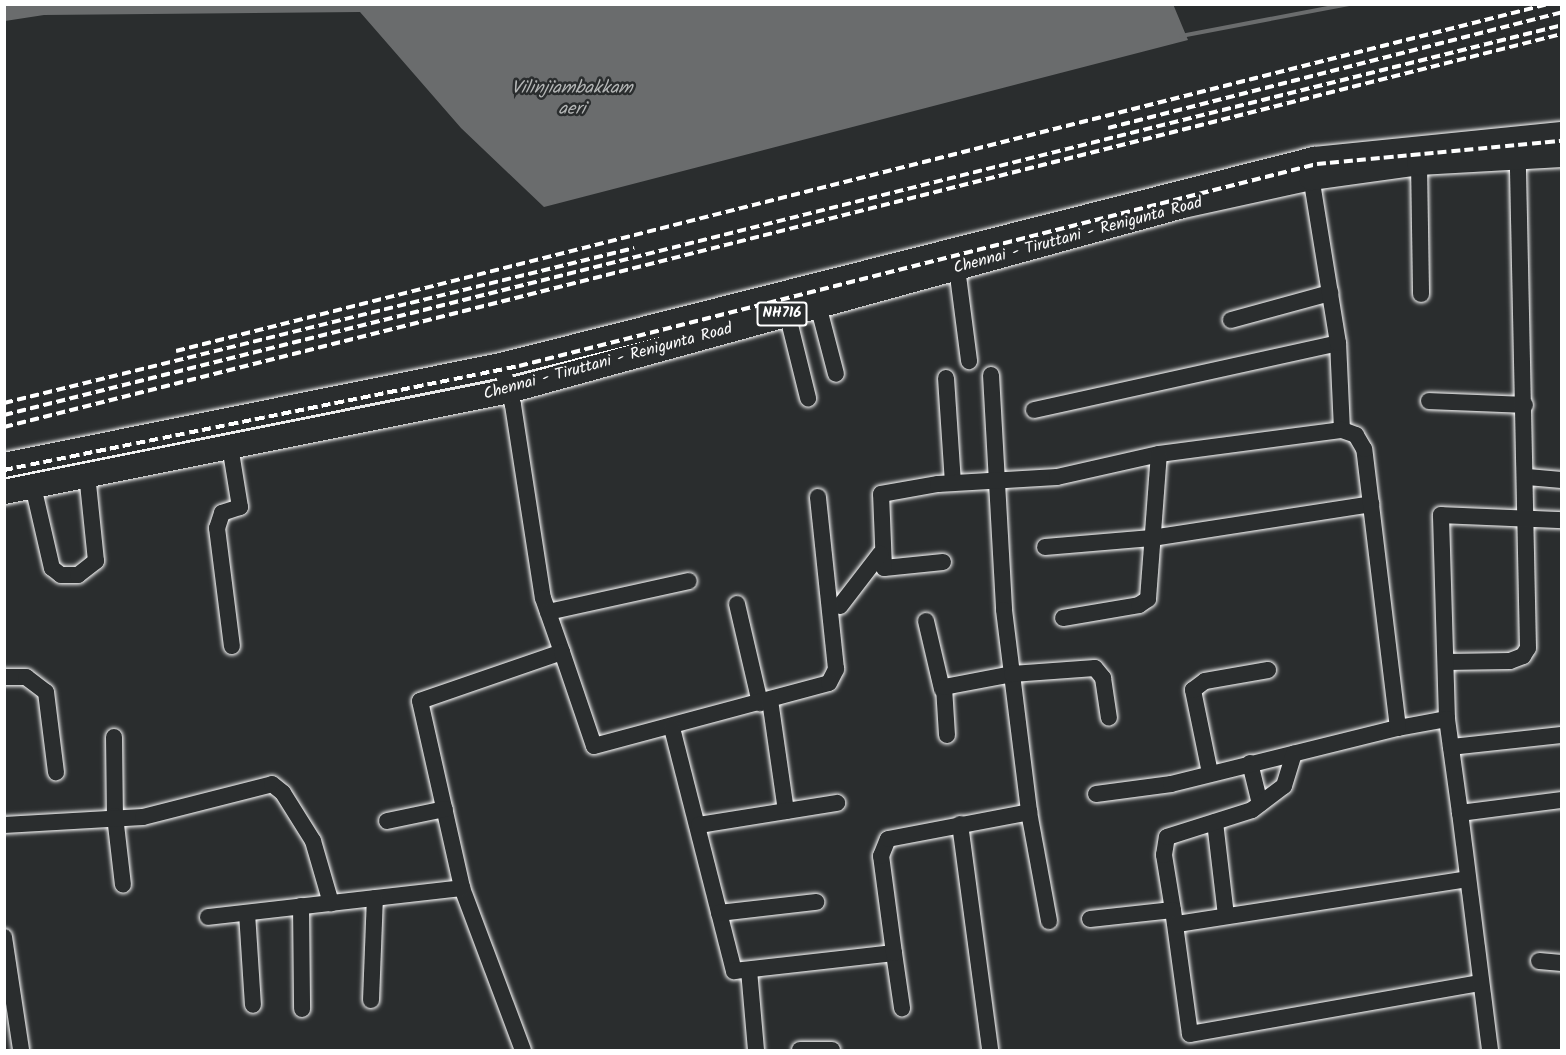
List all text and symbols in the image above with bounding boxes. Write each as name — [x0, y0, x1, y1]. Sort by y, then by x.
water label: Vilinjiambakkam aeri — [511, 79, 633, 122]
street label: Chennai - Tiruttani - Renigunta Road — [952, 194, 1204, 278]
road number: NH716 — [756, 302, 808, 326]
street label: Chennai - Tiruttani - Renigunta Road — [482, 320, 734, 404]

